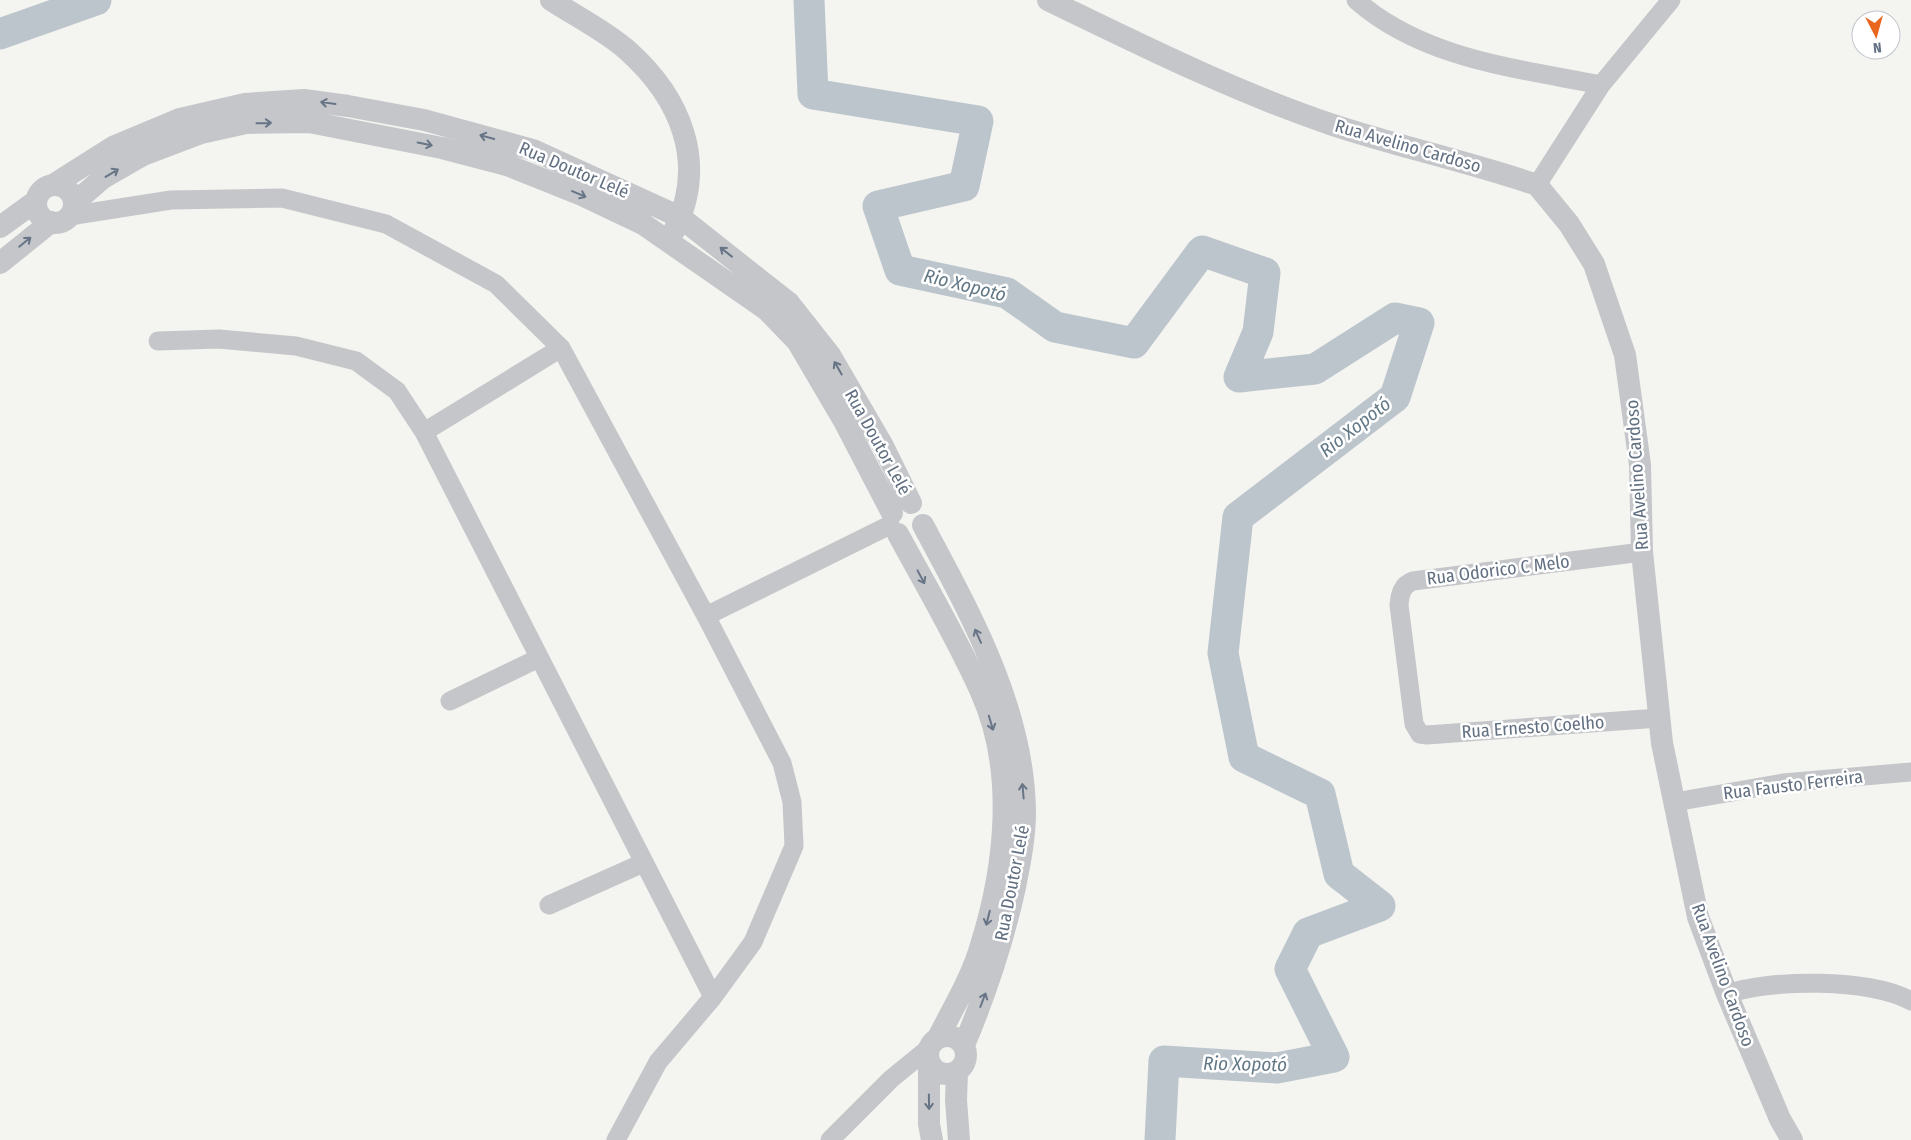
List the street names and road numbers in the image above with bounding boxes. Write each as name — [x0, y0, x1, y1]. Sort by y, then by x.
street label: Rua Avelino Cardoso — [1332, 115, 1484, 177]
street label: Rua Doutor Lelé — [516, 137, 632, 203]
street label: Rua Doutor Lelé — [840, 385, 916, 499]
street label: Rua Avelino Cardoso — [1621, 399, 1653, 551]
street label: Rua Odorico C Melo — [1425, 550, 1571, 590]
street label: Rua Ernesto Coelho — [1461, 711, 1605, 743]
street label: Rua Fausto Ferreira — [1722, 766, 1864, 804]
street label: Rua Doutor Lelé — [990, 823, 1034, 943]
street label: Rua Avelino Cardoso — [1687, 900, 1759, 1050]

